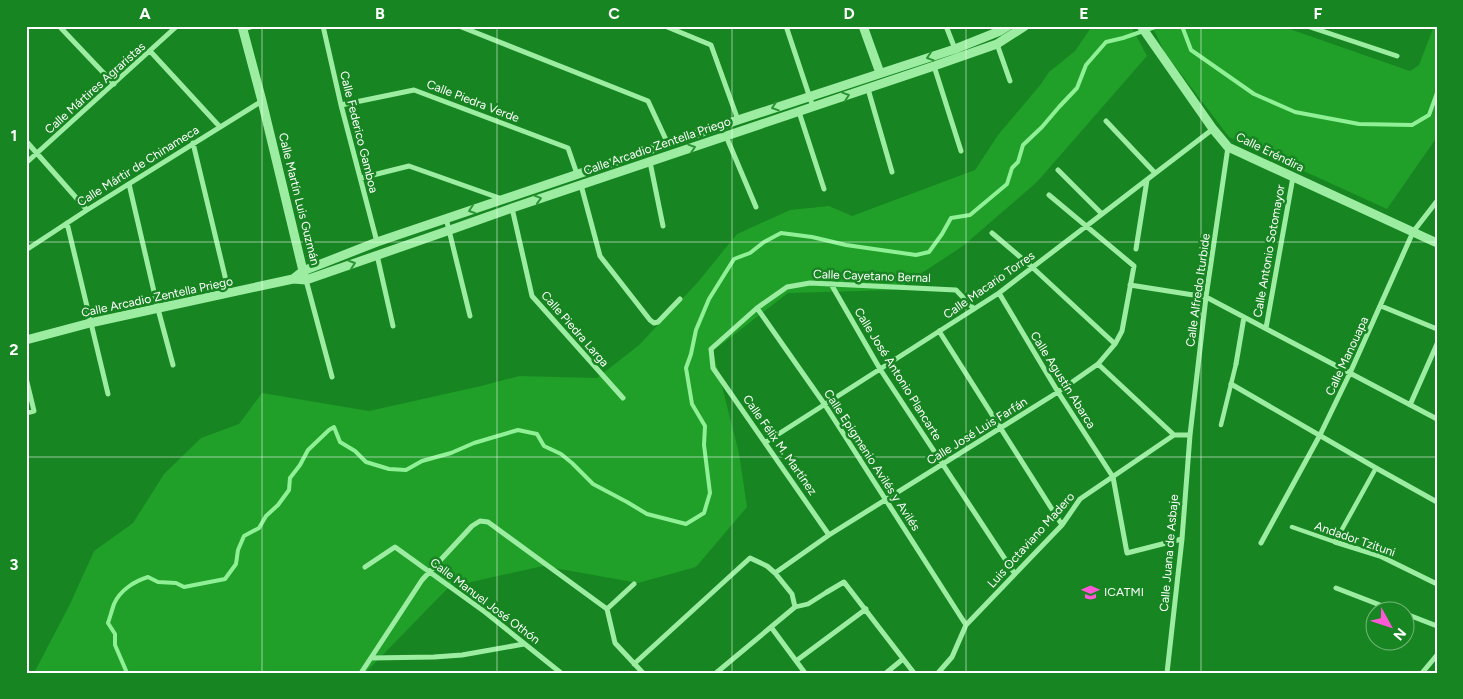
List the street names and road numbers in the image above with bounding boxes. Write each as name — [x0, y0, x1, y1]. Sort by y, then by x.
street label: Calle Mártires Agraristas — [42, 39, 148, 137]
street label: Calle Federico Gamboa — [337, 70, 381, 194]
street label: Calle Piedra Verde — [425, 77, 522, 125]
street label: Calle Arcadio Zentella Priego — [582, 114, 732, 178]
street label: Calle Mártir de Chinameca — [74, 123, 202, 209]
street label: Calle Eréndira — [1234, 129, 1306, 175]
street label: Calle Martín Luis Guzmán — [276, 131, 322, 267]
street label: Calle Antonio Sotomayor — [1250, 184, 1288, 318]
street label: Calle Alfredo Iturbide — [1183, 232, 1213, 348]
street label: Calle Macario Torres — [941, 248, 1038, 322]
street label: Calle Cayetano Bernal — [813, 267, 931, 285]
street label: Calle Arcadio Zentella Priego — [80, 274, 234, 320]
street label: Calle Piedra Larga — [538, 288, 612, 370]
street label: Calle José Antonio Plancarte — [851, 305, 945, 443]
street label: Calle Manouapa — [1323, 314, 1371, 398]
street label: Calle Agustín Abarca — [1027, 329, 1099, 431]
street label: Calle Epigmenio Avilés y Avilés — [821, 387, 923, 534]
street label: Calle Félix M. Martínez — [740, 392, 820, 498]
street label: Calle José Luis Farfán — [924, 394, 1030, 468]
street label: Luis Octaviano Madero — [985, 489, 1077, 590]
street label: Calle Juana de Asbaje — [1157, 493, 1181, 612]
street label: Andador Tzituni — [1313, 519, 1397, 559]
street label: Calle Manuel José Othón — [427, 555, 543, 647]

